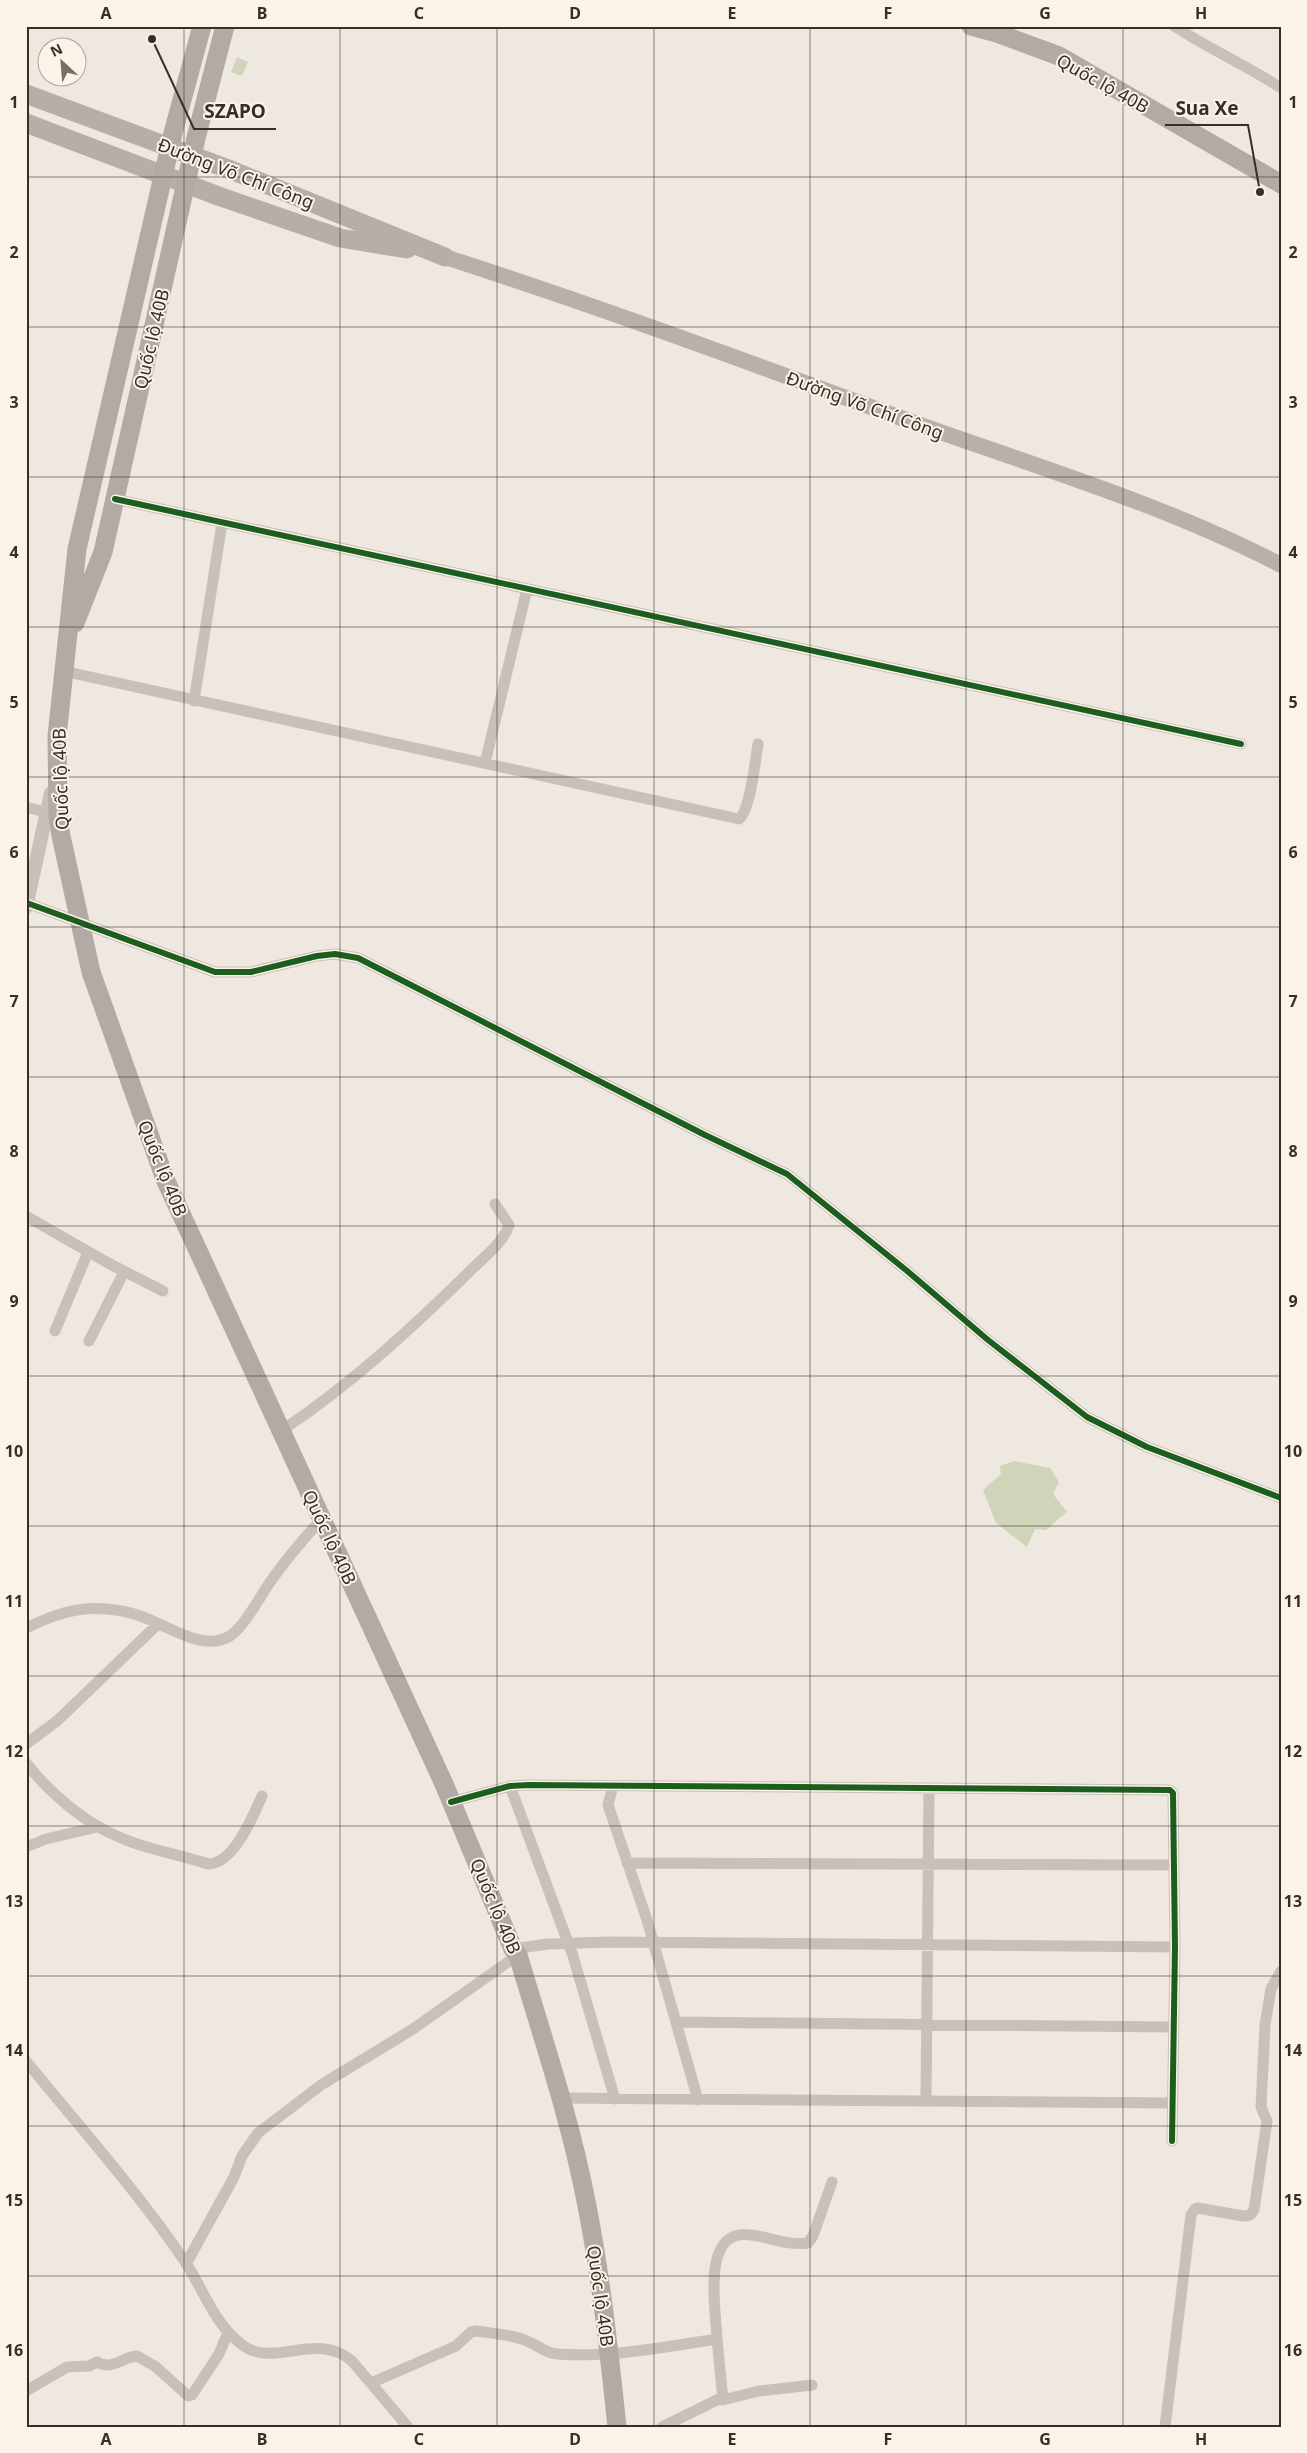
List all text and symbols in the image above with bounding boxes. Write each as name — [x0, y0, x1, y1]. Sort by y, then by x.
text: A — [100, 2, 112, 24]
text: B — [257, 2, 267, 24]
text: C — [414, 2, 424, 24]
text: D — [569, 2, 581, 24]
text: E — [728, 2, 737, 24]
text: F — [884, 2, 892, 24]
text: G — [1039, 2, 1051, 24]
text: H — [1195, 2, 1207, 24]
north arrow — [38, 38, 88, 88]
text: N — [47, 39, 65, 61]
street label: Quốc lộ 40B — [1053, 48, 1153, 118]
text: 1 — [9, 91, 19, 113]
callout: Sua Xe — [1165, 91, 1248, 125]
text: 1 — [1288, 91, 1298, 113]
callout: SZAPO — [194, 95, 276, 129]
text: Sua Xe — [1175, 95, 1239, 121]
text: SZAPO — [204, 98, 266, 124]
street label: Đường Võ Chí Công — [154, 132, 318, 214]
text: 2 — [9, 241, 19, 263]
text: 2 — [1288, 241, 1298, 263]
street label: Quốc lộ 40B — [128, 287, 174, 391]
street label: Đường Võ Chí Công — [783, 365, 947, 445]
text: 3 — [9, 391, 19, 413]
text: 3 — [1288, 391, 1298, 413]
text: 4 — [9, 541, 19, 563]
text: 4 — [1288, 541, 1298, 563]
text: 5 — [9, 691, 19, 713]
text: 5 — [1288, 691, 1298, 713]
street label: Quốc lộ 40B — [46, 728, 74, 830]
text: 6 — [9, 841, 19, 863]
text: 6 — [1288, 841, 1298, 863]
text: 7 — [9, 990, 19, 1012]
text: 7 — [1288, 990, 1298, 1012]
street label: Quốc lộ 40B — [133, 1116, 193, 1220]
text: 8 — [9, 1140, 19, 1162]
text: 8 — [1288, 1140, 1298, 1162]
text: 9 — [9, 1290, 19, 1312]
text: 9 — [1288, 1290, 1298, 1312]
text: 10 — [5, 1440, 23, 1462]
text: 10 — [1284, 1440, 1302, 1462]
street label: Quốc lộ 40B — [298, 1486, 362, 1588]
text: 11 — [5, 1590, 23, 1612]
text: 11 — [1284, 1590, 1302, 1612]
text: 12 — [5, 1740, 23, 1762]
text: 12 — [1284, 1740, 1302, 1762]
street label: Quốc lộ 40B — [465, 1854, 527, 1958]
text: 13 — [5, 1890, 23, 1912]
text: 13 — [1284, 1890, 1302, 1912]
text: 14 — [5, 2039, 23, 2061]
text: 14 — [1284, 2039, 1302, 2061]
text: 15 — [5, 2189, 23, 2211]
text: 15 — [1284, 2189, 1302, 2211]
street label: Quốc lộ 40B — [582, 2244, 620, 2348]
text: 16 — [5, 2339, 23, 2361]
text: 16 — [1284, 2339, 1302, 2361]
text: A — [100, 2428, 112, 2450]
text: B — [257, 2428, 267, 2450]
text: C — [414, 2428, 424, 2450]
text: D — [569, 2428, 581, 2450]
text: E — [728, 2428, 737, 2450]
text: F — [884, 2428, 892, 2450]
text: G — [1039, 2428, 1051, 2450]
text: H — [1195, 2428, 1207, 2450]

